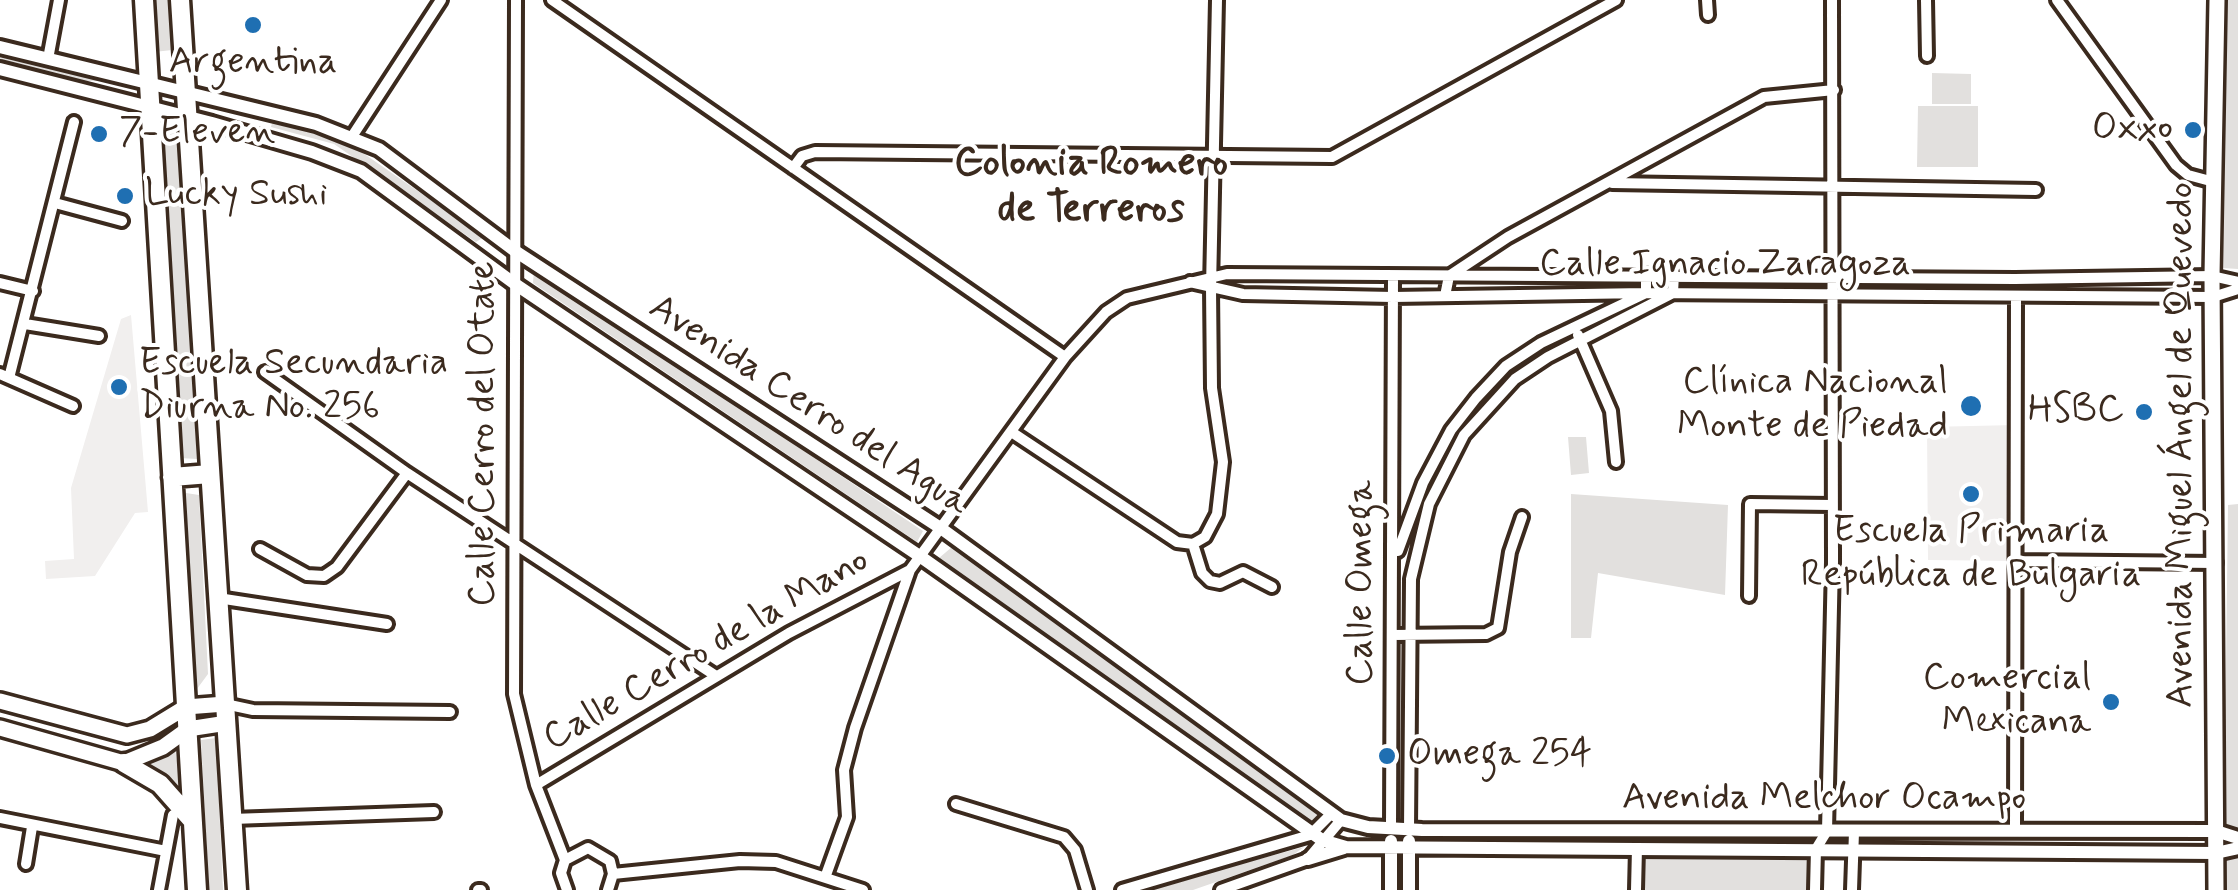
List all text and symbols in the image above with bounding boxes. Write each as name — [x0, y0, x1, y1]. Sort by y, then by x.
marker: Argentina — [242, 14, 264, 36]
place label: Argentina — [169, 41, 337, 87]
place label: Oxxo — [2092, 107, 2173, 153]
place label: 7-Eleven — [119, 111, 275, 157]
marker: Oxxo — [2182, 119, 2204, 141]
marker: 7-Eleven — [88, 123, 110, 145]
district label: Colonia Romero de Terreros — [954, 142, 1228, 236]
place label: Lucky Sushi — [145, 173, 328, 219]
street label: Avenida Miguel Ángel de Quevedo — [2160, 182, 2206, 708]
marker: Lucky Sushi — [114, 185, 136, 207]
street label: Calle Ignacio Zaragoza — [1539, 243, 1911, 289]
street label: Calle Cerro del Otate — [462, 261, 508, 607]
street label: Avenida Cerro del Agua — [639, 286, 977, 528]
place label: Escuela Secundaria Diurna No. 256 — [139, 342, 448, 432]
place label: Clínica Nacional Monte de Piedad — [1677, 361, 1948, 450]
marker: Escuela Secundaria Diurna No. 256 — [108, 376, 130, 398]
place label: HSBC — [2028, 389, 2124, 435]
marker: Clínica Nacional Monte de Piedad — [1958, 393, 1984, 419]
marker: HSBC — [2133, 401, 2155, 423]
street label: Calle Omega — [1340, 480, 1386, 686]
marker: Escuela Primaria República de Bulgaria — [1960, 483, 1982, 505]
place label: Escuela Primaria República de Bulgaria — [1801, 510, 2141, 600]
street label: Calle Cerro de la Mano — [536, 539, 878, 763]
place label: Comercial Mexicana — [1923, 657, 2091, 746]
marker: Comercial Mexicana — [2100, 691, 2122, 713]
place label: Omega 254 — [1407, 733, 1592, 779]
marker: Omega 254 — [1376, 745, 1398, 767]
street label: Avenida Melchor Ocampo — [1622, 777, 2026, 823]

